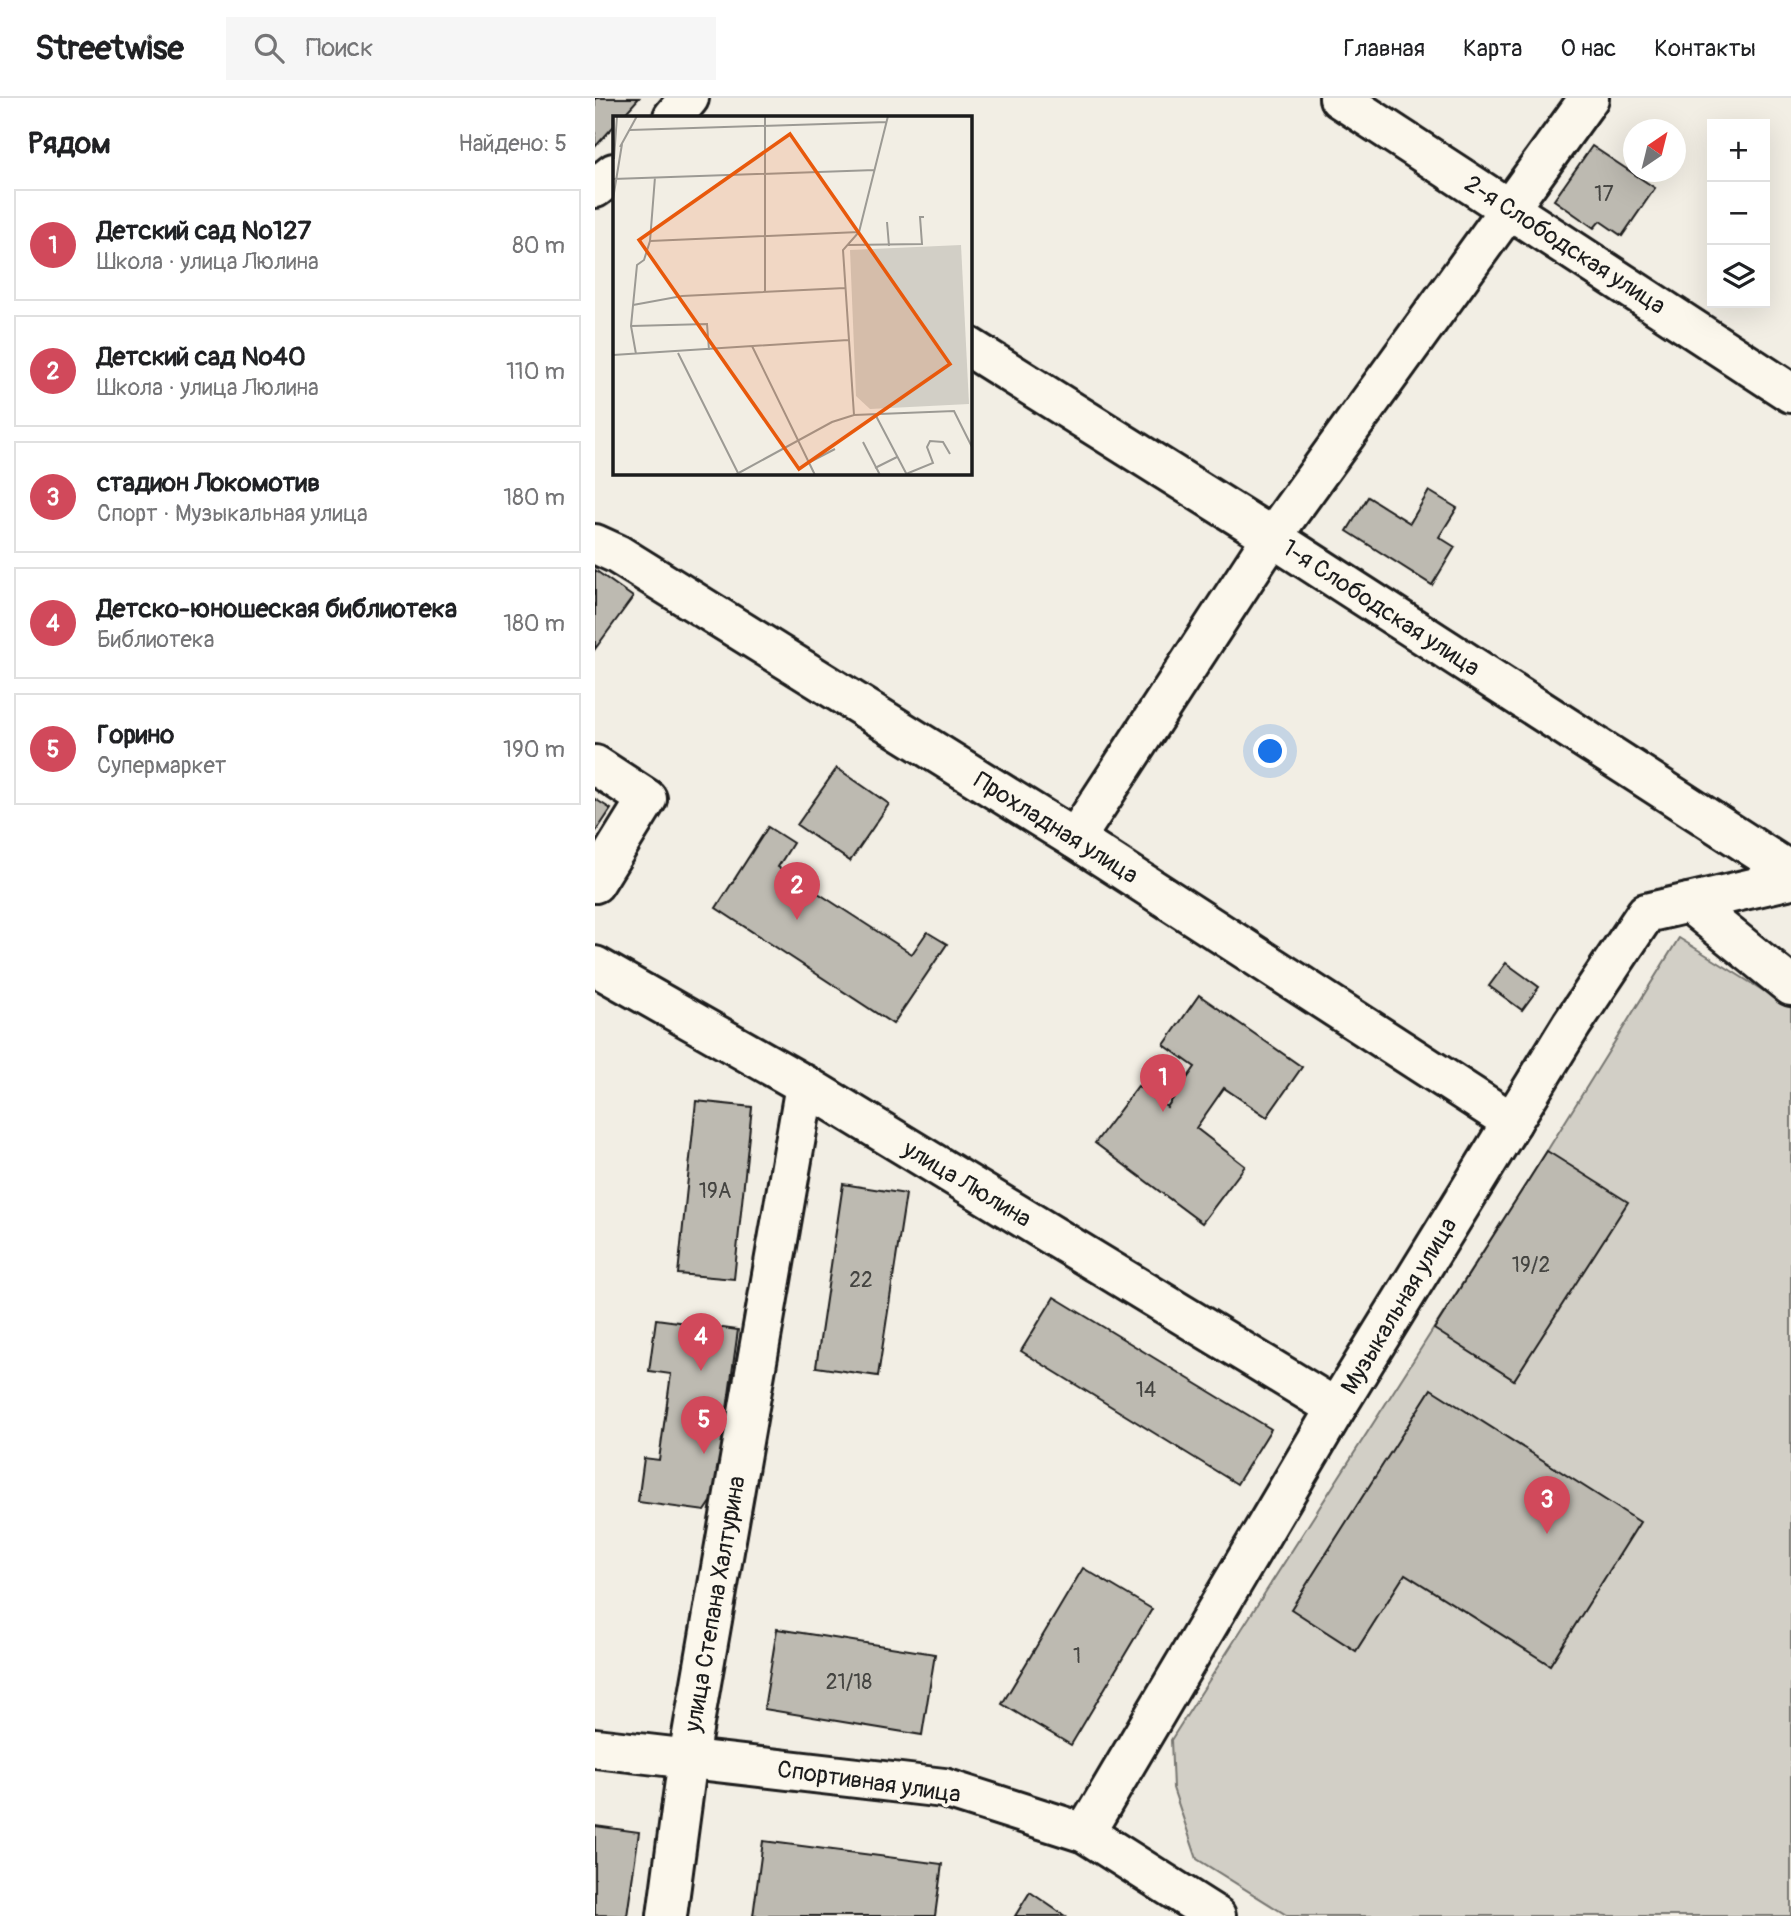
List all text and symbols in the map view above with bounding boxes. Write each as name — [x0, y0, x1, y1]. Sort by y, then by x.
search box — [226, 17, 716, 80]
text: Streetwise — [35, 28, 184, 69]
icon: search — [250, 29, 288, 67]
text: Поиск — [306, 32, 373, 64]
text: Главная — [1344, 34, 1425, 63]
text: Карта — [1463, 34, 1523, 63]
text: О нас — [1561, 34, 1616, 63]
text: Контакты — [1654, 34, 1756, 63]
inset map — [613, 116, 971, 474]
north arrow — [1623, 119, 1686, 182]
map controls — [1707, 119, 1770, 308]
button: + — [1707, 119, 1770, 182]
text: Рядом — [28, 125, 111, 162]
text: Найдено: 5 — [458, 129, 567, 158]
street label: 2-я Слободская улица — [1459, 169, 1671, 321]
house number: 17 — [1594, 181, 1614, 208]
button: − — [1707, 182, 1770, 245]
text: Детский сад №127 — [97, 215, 311, 247]
text: 1 — [49, 231, 58, 260]
text: 80 m — [512, 231, 565, 260]
button: layers — [1707, 245, 1770, 308]
text: Школа · улица Люлина — [97, 247, 319, 276]
text: Детский сад №40 — [97, 341, 306, 373]
text: 2 — [47, 357, 59, 386]
text: 110 m — [506, 357, 565, 386]
text: Школа · улица Люлина — [97, 373, 319, 402]
text: стадион Локомотив — [97, 467, 320, 499]
text: 3 — [47, 483, 59, 512]
text: 180 m — [503, 483, 565, 512]
text: Спорт · Музыкальная улица — [97, 499, 368, 528]
street label: 1-я Слободская улица — [1277, 533, 1485, 683]
text: Детско-юношеская библиотека — [97, 593, 457, 625]
text: 4 — [46, 609, 60, 638]
text: 180 m — [503, 609, 565, 638]
text: Библиотека — [97, 625, 214, 654]
text: Горино — [97, 719, 174, 751]
your location — [1253, 734, 1287, 768]
text: 5 — [47, 735, 59, 764]
text: 190 m — [503, 735, 565, 764]
text: Супермаркет — [97, 751, 226, 780]
street label: Прохладная улица — [969, 766, 1143, 890]
pin: 2 — [774, 862, 820, 920]
pin: 1 — [1140, 1054, 1186, 1112]
street label: улица Люлина — [897, 1134, 1036, 1234]
house number: 19А — [699, 1178, 731, 1205]
street label: Музыкальная улица — [1335, 1212, 1463, 1400]
house number: 19/2 — [1512, 1252, 1550, 1279]
house number: 22 — [849, 1267, 873, 1294]
pin: 4 — [678, 1313, 724, 1371]
house number: 14 — [1136, 1377, 1156, 1404]
pin: 5 — [681, 1396, 727, 1454]
street label: улица Степана Халтурина — [678, 1474, 752, 1735]
pin: 3 — [1524, 1476, 1570, 1534]
house number: 1 — [1073, 1643, 1081, 1670]
house number: 21/18 — [826, 1669, 872, 1696]
street label: Спортивная улица — [775, 1755, 963, 1809]

